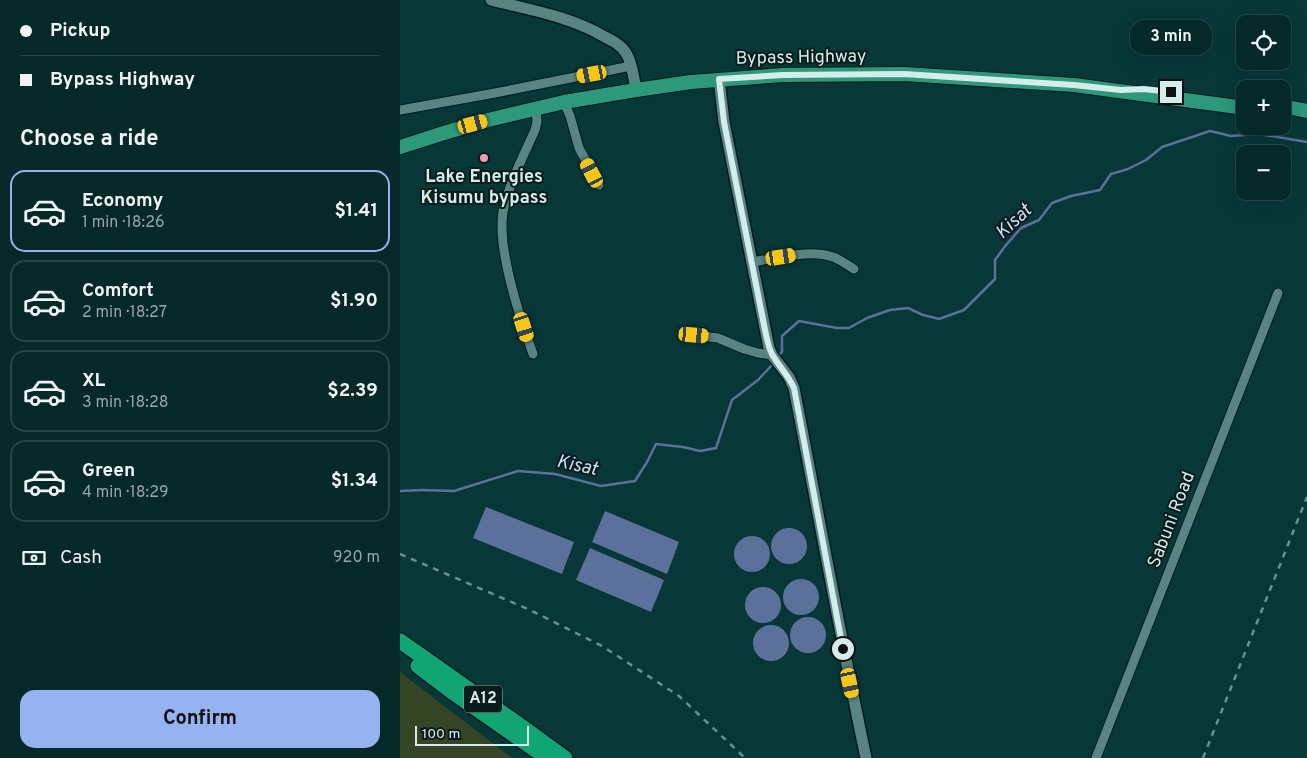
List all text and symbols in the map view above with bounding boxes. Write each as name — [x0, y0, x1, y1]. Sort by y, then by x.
map controls — [1236, 15, 1291, 200]
button: locate — [1236, 15, 1291, 70]
text: Pickup — [50, 19, 110, 43]
callout: 3 min — [1130, 19, 1212, 54]
text: 3 min — [1150, 27, 1192, 47]
street label: Bypass Highway — [735, 45, 867, 71]
car — [575, 64, 608, 84]
text: Bypass Highway — [50, 68, 195, 92]
button: + — [1236, 80, 1291, 135]
route end — [1160, 81, 1182, 103]
car — [456, 113, 489, 135]
text: Choose a ride — [20, 126, 158, 153]
button: − — [1236, 145, 1291, 200]
marker: Lake Energies Kisumu bypass — [478, 152, 490, 164]
car — [578, 156, 605, 190]
place label: Lake Energies Kisumu bypass — [421, 166, 547, 210]
icon: car — [22, 189, 67, 234]
text: Economy — [82, 189, 163, 213]
water label: Kisat — [991, 198, 1038, 245]
text: $1.41 — [334, 199, 378, 223]
text: 1 min · 18:26 — [82, 213, 165, 233]
car — [765, 247, 796, 267]
icon: car — [22, 279, 67, 324]
text: Comfort — [82, 279, 154, 303]
text: $1.90 — [330, 289, 378, 313]
text: 2 min · 18:27 — [82, 303, 167, 323]
car — [512, 310, 535, 344]
car — [678, 326, 709, 344]
icon: car — [22, 369, 67, 414]
text: XL — [82, 369, 105, 393]
text: $2.39 — [327, 379, 378, 403]
text: 3 min · 18:28 — [82, 393, 168, 413]
water label: Kisat — [554, 450, 601, 482]
icon: car — [22, 459, 67, 504]
text: Green — [82, 459, 135, 483]
text: $1.34 — [331, 469, 378, 493]
street label: Sabuni Road — [1143, 469, 1201, 571]
text: 4 min · 18:29 — [82, 483, 169, 503]
icon: cash — [20, 544, 48, 572]
text: Cash — [60, 546, 102, 570]
text: 920 m — [333, 548, 380, 568]
route start — [832, 638, 854, 660]
car — [839, 667, 860, 699]
road number: A12 — [464, 686, 502, 712]
button: Confirm — [20, 690, 380, 748]
scale bar — [415, 723, 529, 746]
text: 100 m — [422, 726, 460, 743]

